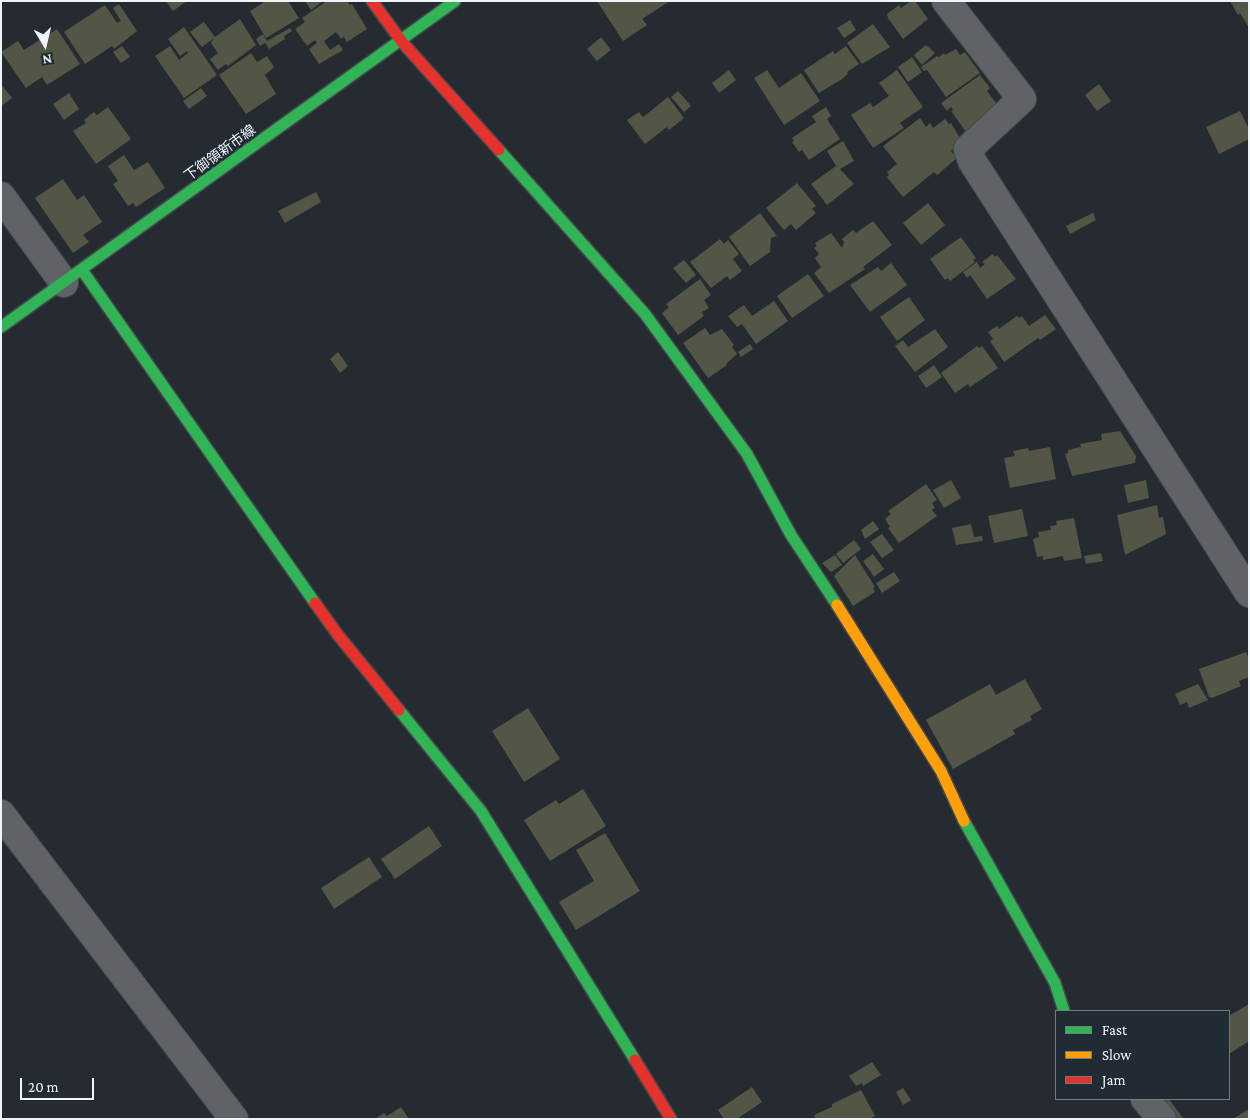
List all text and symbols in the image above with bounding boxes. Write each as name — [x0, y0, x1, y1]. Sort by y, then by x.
north arrow — [20, 20, 70, 70]
text: N — [41, 51, 53, 68]
street label: 下御領新市線 — [181, 122, 259, 184]
legend — [1055, 1010, 1230, 1100]
text: Fast — [1102, 1022, 1127, 1038]
text: Slow — [1102, 1047, 1131, 1063]
scale bar — [22, 1068, 96, 1100]
text: Jam — [1102, 1072, 1125, 1088]
text: 20 m — [28, 1079, 59, 1095]

